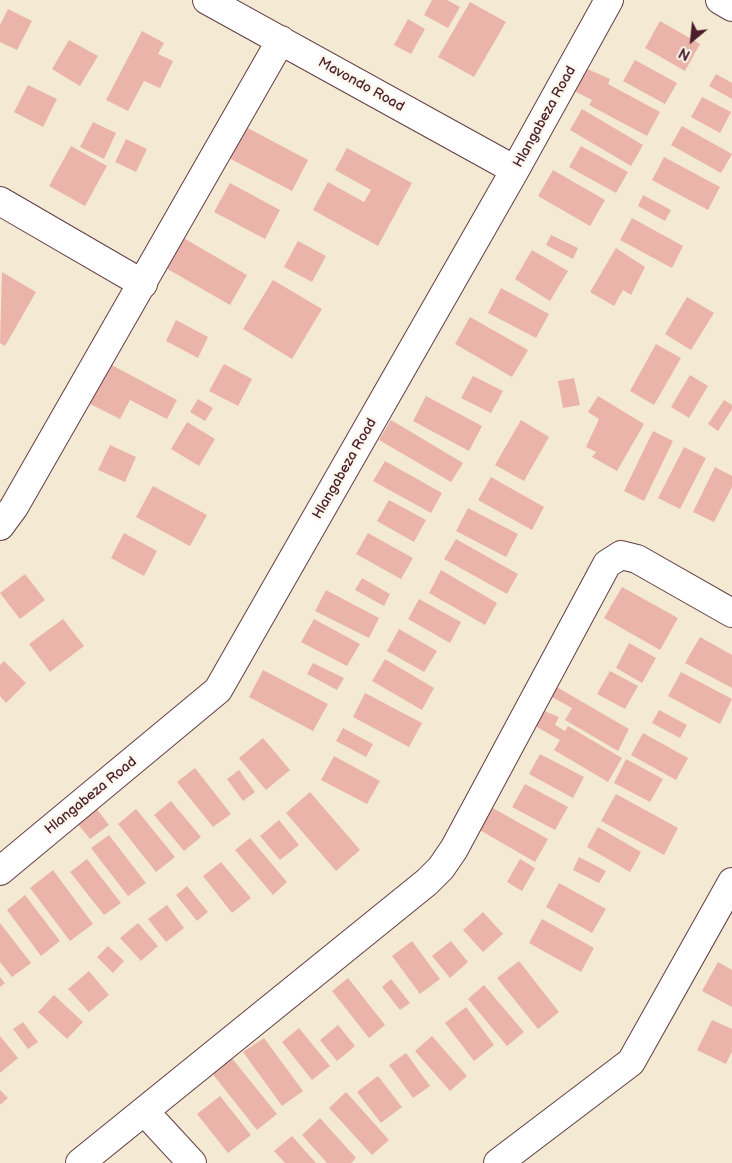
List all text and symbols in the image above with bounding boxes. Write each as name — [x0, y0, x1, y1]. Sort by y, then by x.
north arrow — [667, 15, 717, 65]
text: N — [676, 44, 693, 64]
street label: Mavondo Road — [315, 54, 407, 116]
street label: Hlangabeza Road — [510, 63, 580, 171]
street label: Hlangabeza Road — [309, 416, 381, 522]
street label: Hlangabeza Road — [42, 754, 140, 838]

